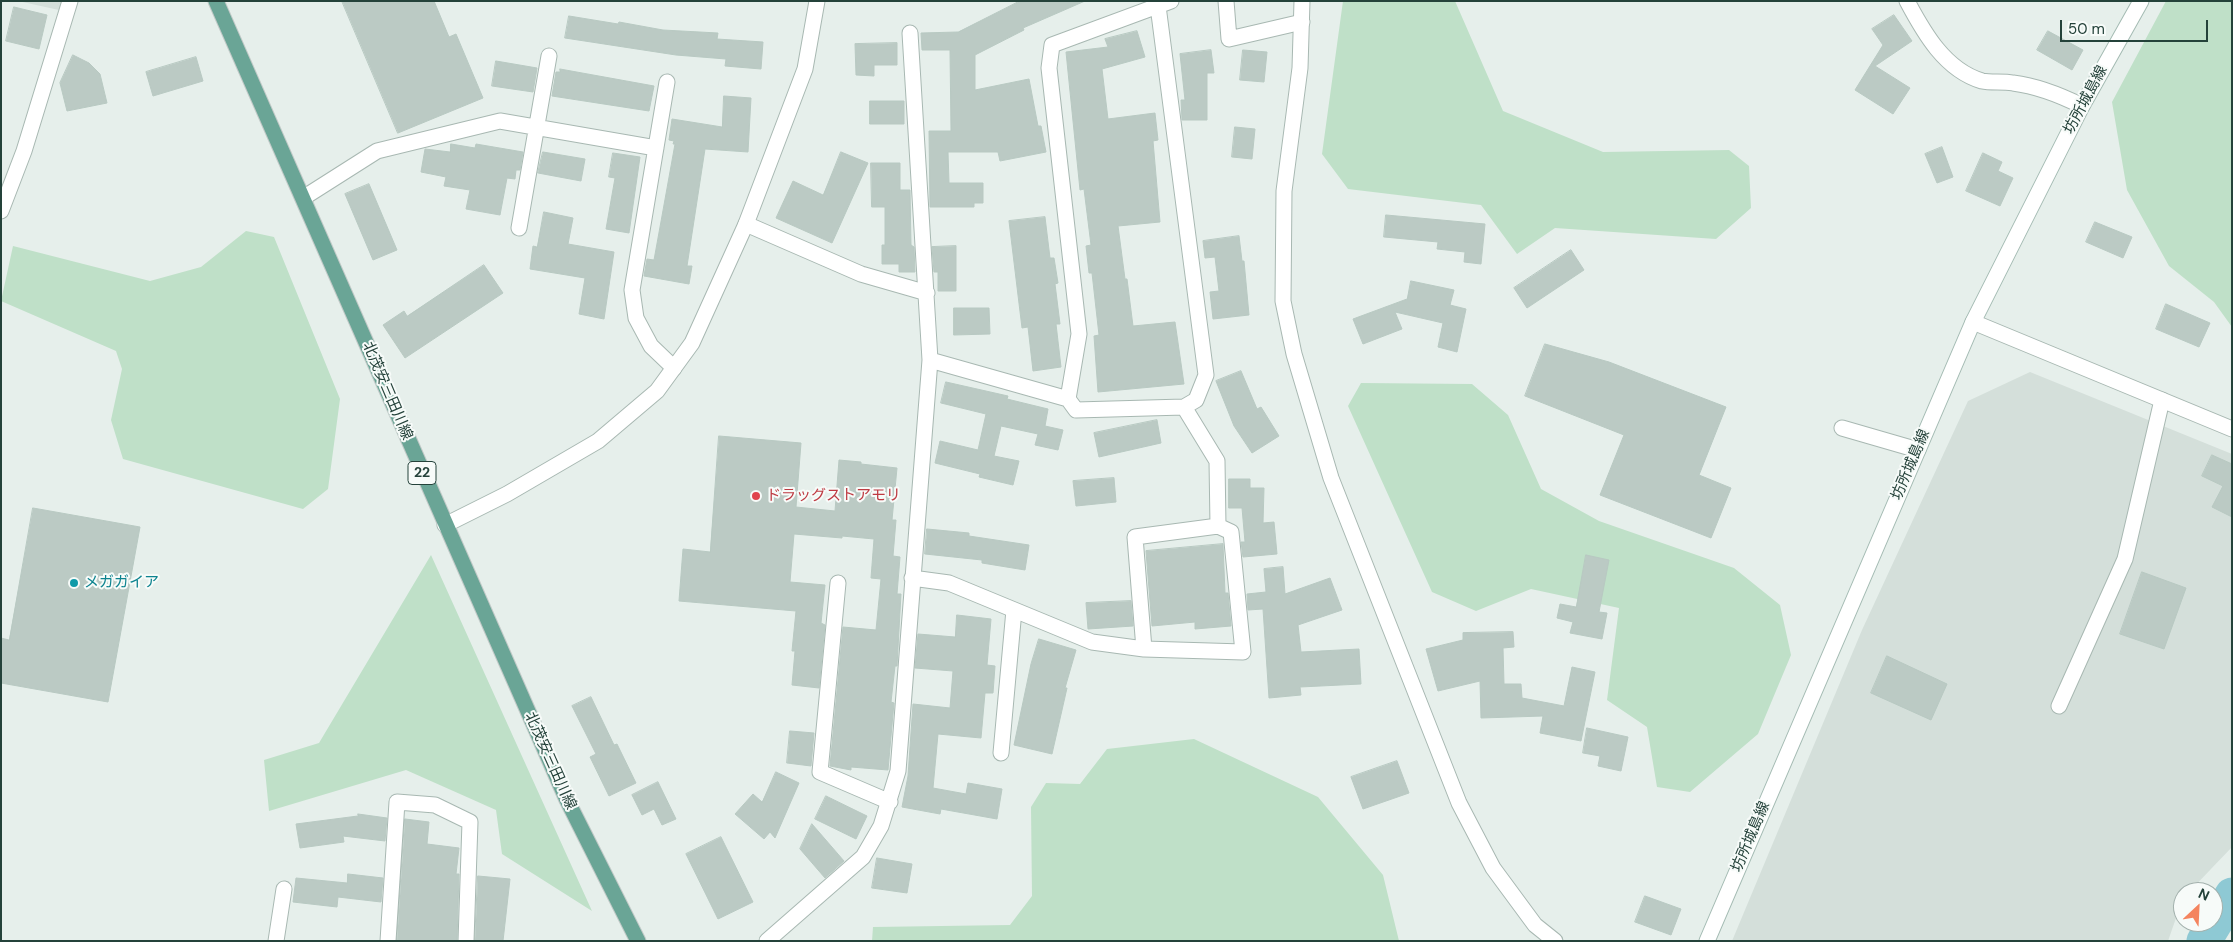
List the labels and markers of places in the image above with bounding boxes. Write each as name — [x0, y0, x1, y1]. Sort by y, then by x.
place label: ドラッグストアモリ — [766, 487, 901, 505]
marker: ドラッグストアモリ — [750, 490, 762, 502]
place label: メガガイア — [84, 574, 159, 592]
marker: メガガイア — [68, 577, 80, 589]

